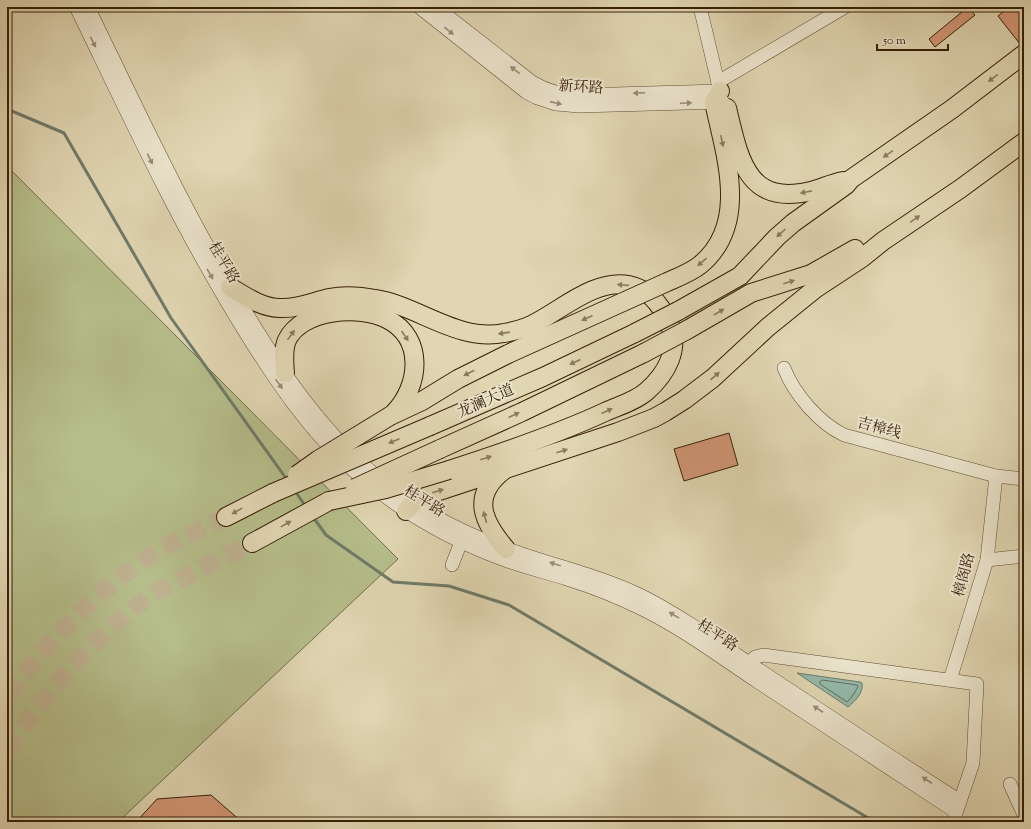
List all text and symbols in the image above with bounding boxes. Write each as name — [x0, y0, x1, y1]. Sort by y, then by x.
scale bar — [877, 26, 948, 52]
one-way arrow — [444, 27, 455, 36]
text: 50 m — [882, 32, 906, 50]
one-way arrow — [90, 36, 96, 48]
one-way arrow — [510, 66, 521, 75]
one-way arrow — [988, 74, 999, 82]
street label: 新环路 — [558, 76, 604, 100]
one-way arrow — [633, 90, 645, 97]
one-way arrow — [680, 99, 692, 106]
one-way arrow — [550, 101, 562, 107]
one-way arrow — [719, 135, 725, 148]
one-way arrow — [883, 150, 893, 158]
one-way arrow — [147, 153, 153, 165]
one-way arrow — [800, 189, 812, 195]
one-way arrow — [910, 215, 921, 223]
one-way arrow — [776, 229, 786, 238]
street label: 桂平路 — [203, 238, 243, 288]
one-way arrow — [697, 258, 707, 267]
one-way arrow — [207, 268, 214, 280]
one-way arrow — [783, 279, 795, 285]
one-way arrow — [617, 281, 629, 288]
one-way arrow — [713, 308, 725, 315]
one-way arrow — [581, 314, 593, 321]
one-way arrow — [287, 330, 295, 341]
one-way arrow — [498, 330, 510, 336]
one-way arrow — [401, 331, 409, 341]
one-way arrow — [569, 359, 581, 365]
one-way arrow — [463, 370, 475, 376]
one-way arrow — [710, 372, 721, 381]
one-way arrow — [275, 379, 283, 389]
street label: 龙澜大道 — [454, 380, 518, 424]
one-way arrow — [602, 408, 614, 414]
one-way arrow — [508, 412, 520, 418]
street label: 吉樟线 — [855, 413, 903, 445]
one-way arrow — [388, 439, 400, 445]
one-way arrow — [556, 447, 568, 453]
one-way arrow — [480, 455, 492, 461]
street label: 桂平路 — [399, 481, 449, 523]
one-way arrow — [432, 488, 444, 494]
one-way arrow — [231, 508, 243, 515]
one-way arrow — [482, 511, 488, 523]
one-way arrow — [280, 520, 291, 527]
street label: 樟阁路 — [949, 551, 981, 599]
one-way arrow — [549, 561, 561, 567]
one-way arrow — [668, 611, 680, 618]
street label: 桂平路 — [692, 615, 742, 657]
one-way arrow — [813, 705, 824, 712]
one-way arrow — [922, 776, 932, 784]

